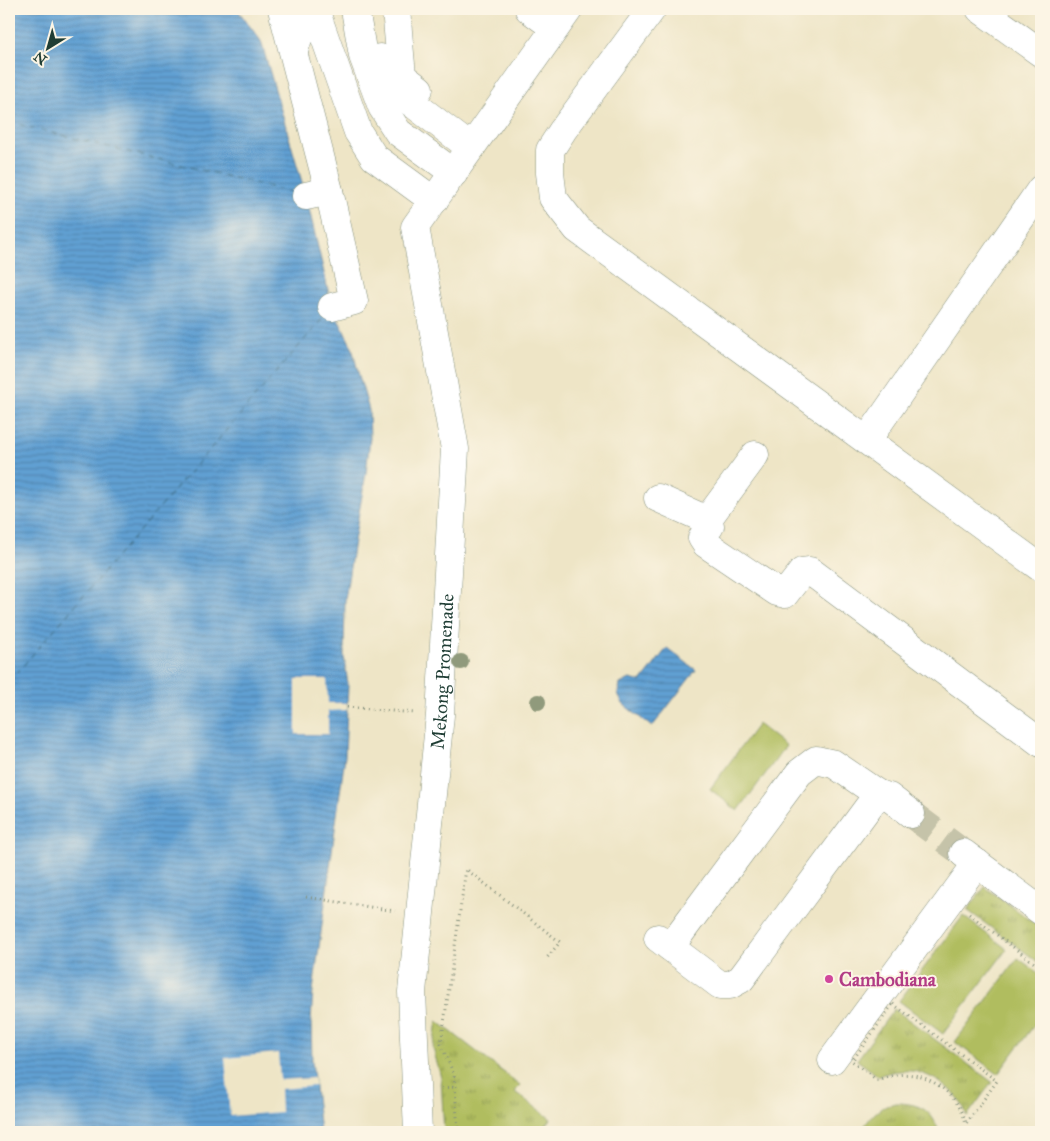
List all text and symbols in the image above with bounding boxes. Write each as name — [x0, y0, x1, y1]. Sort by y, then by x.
north arrow — [22, 22, 72, 72]
text: N — [31, 48, 50, 68]
street label: Mekong Promenade — [425, 593, 458, 750]
place label: Cambodiana — [839, 968, 937, 991]
marker: Cambodiana — [823, 973, 835, 985]

